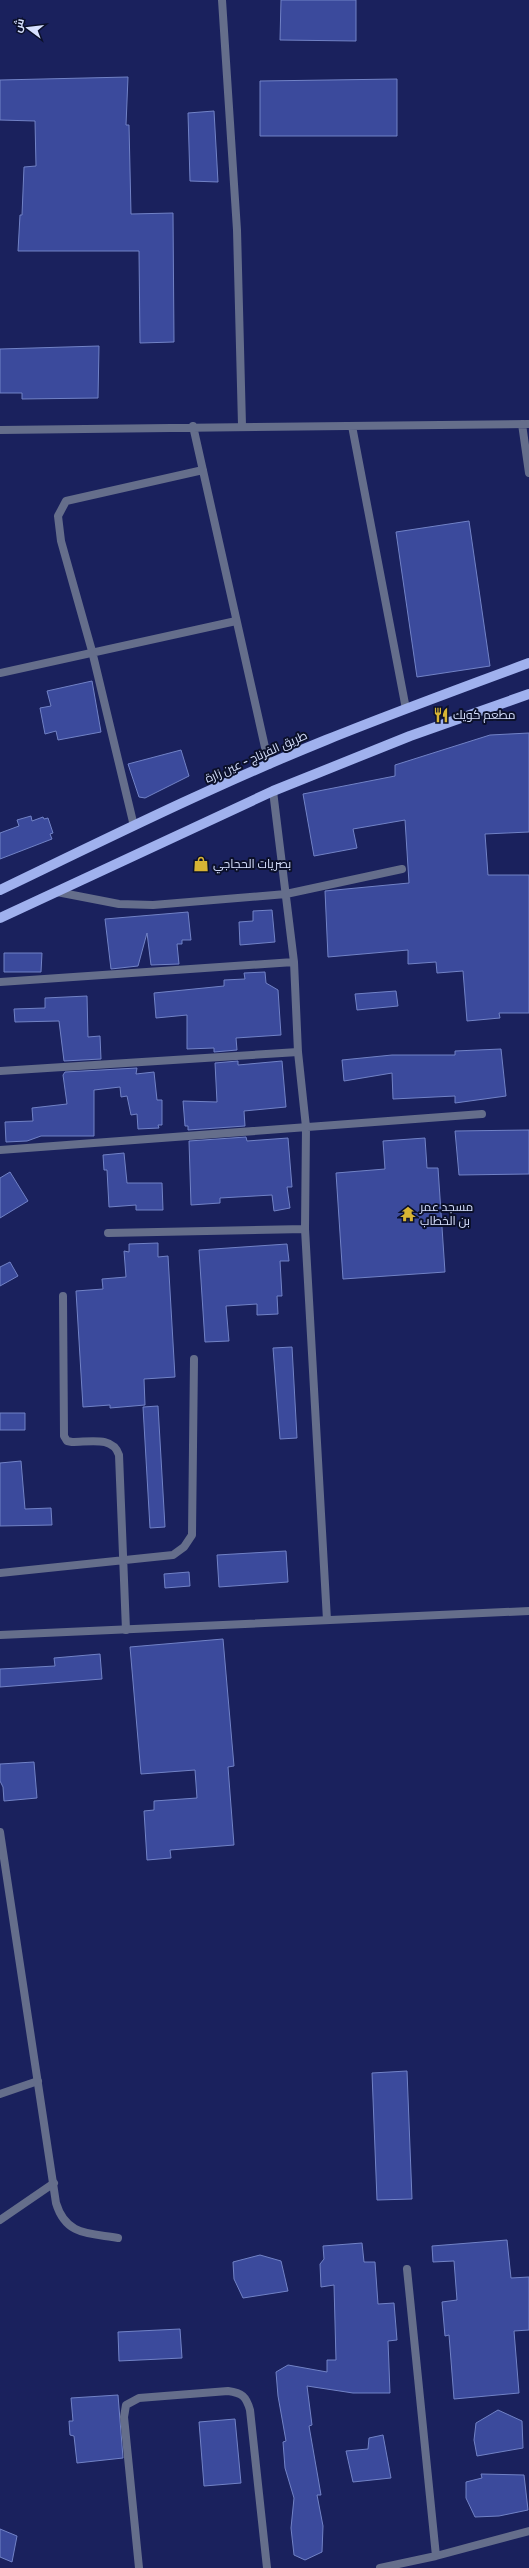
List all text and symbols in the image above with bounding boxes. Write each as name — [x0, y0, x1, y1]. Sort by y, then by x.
north arrow — [8, 8, 48, 48]
text: ش — [10, 17, 27, 34]
restaurant icon: مطعم كويك — [432, 706, 450, 724]
place label: مطعم كويك — [453, 707, 515, 723]
street label: طريق الفرناج - عين زارة — [202, 727, 310, 787]
shop icon: بصريات الحجاجي — [192, 855, 210, 873]
place label: بصريات الحجاجي — [213, 856, 291, 874]
place label: مسجد عمر بن الخطاب — [419, 1199, 473, 1228]
temple icon: مسجد عمر بن الخطاب — [399, 1205, 417, 1223]

